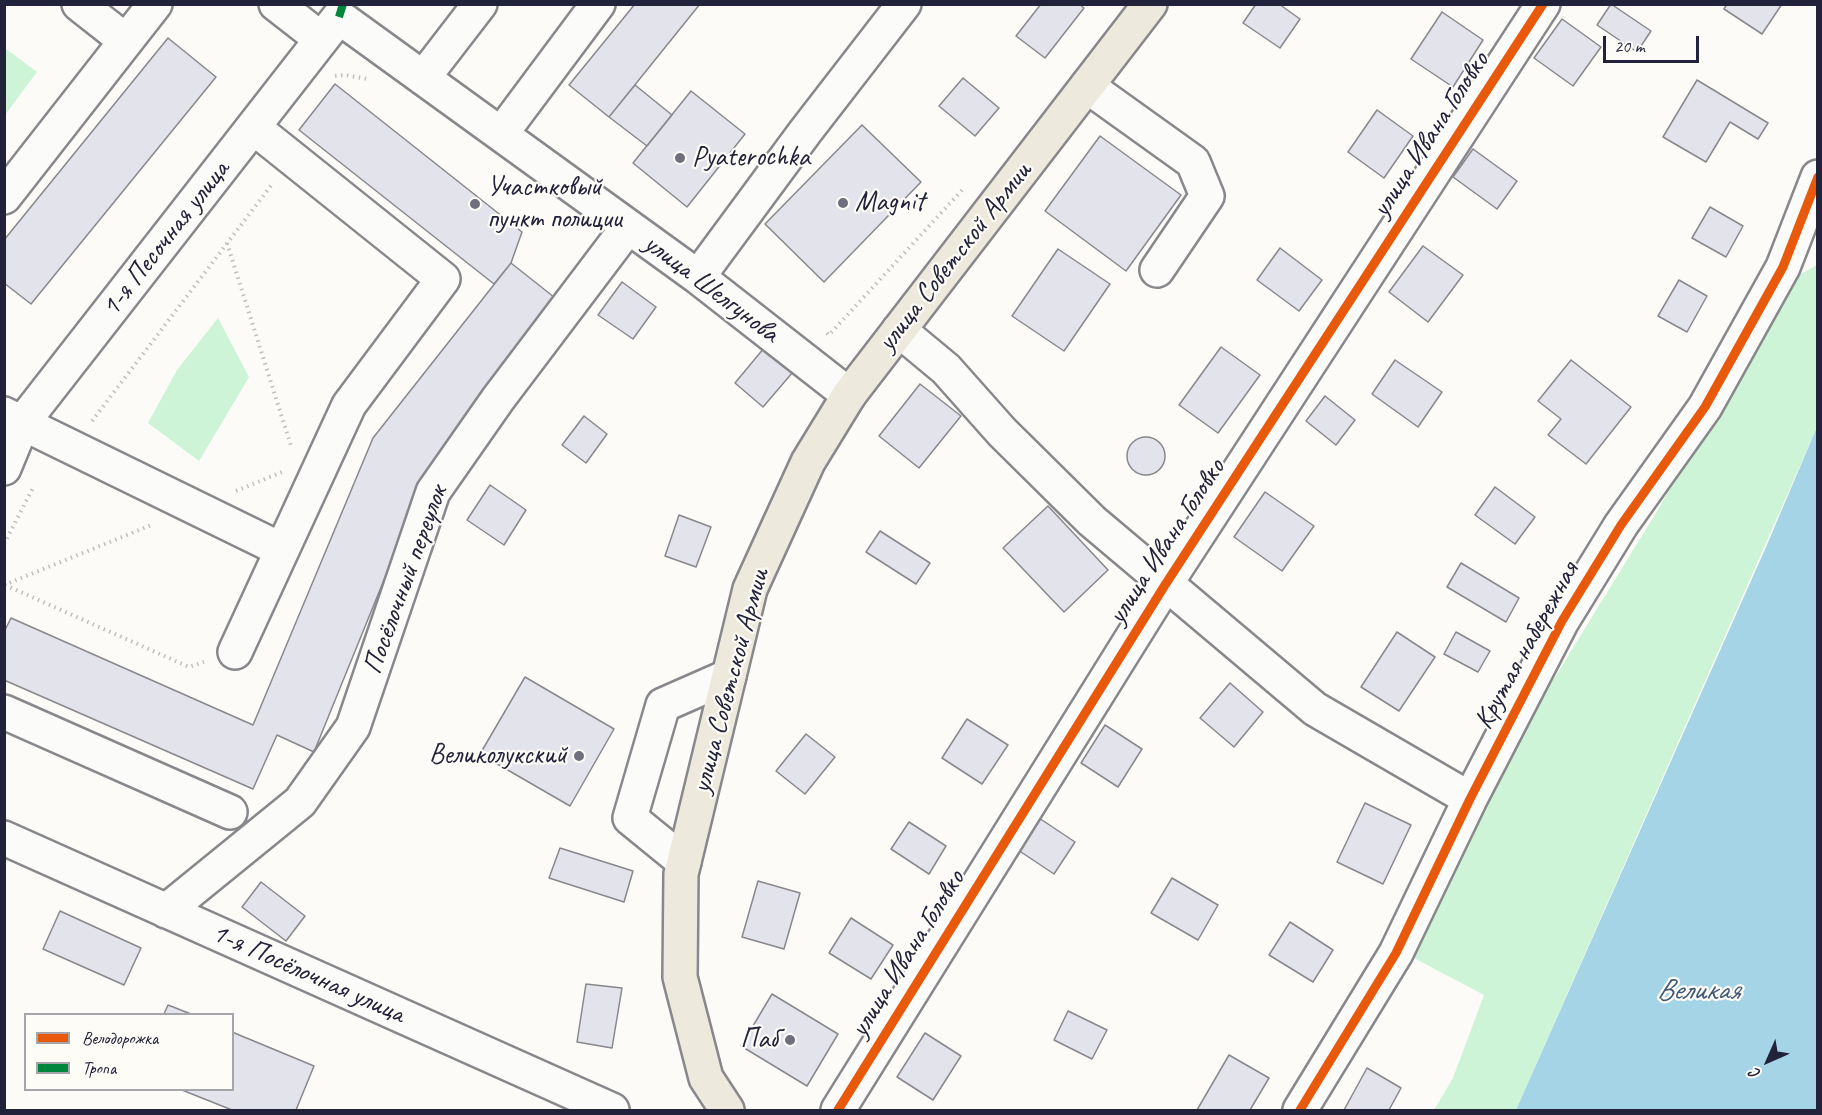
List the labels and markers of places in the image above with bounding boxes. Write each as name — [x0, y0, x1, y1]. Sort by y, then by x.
place label: Pyaterochka — [692, 141, 810, 175]
marker: Pyaterochka — [673, 151, 687, 165]
place label: Участковый пункт полиции — [487, 171, 622, 237]
place label: Magnit — [855, 186, 924, 220]
marker: Magnit — [836, 196, 850, 210]
marker: Участковый пункт полиции — [468, 197, 482, 211]
place label: Великолукский — [429, 739, 567, 773]
marker: Великолукский — [572, 749, 586, 763]
place label: Паб — [740, 1023, 778, 1057]
marker: Паб — [783, 1033, 797, 1047]

